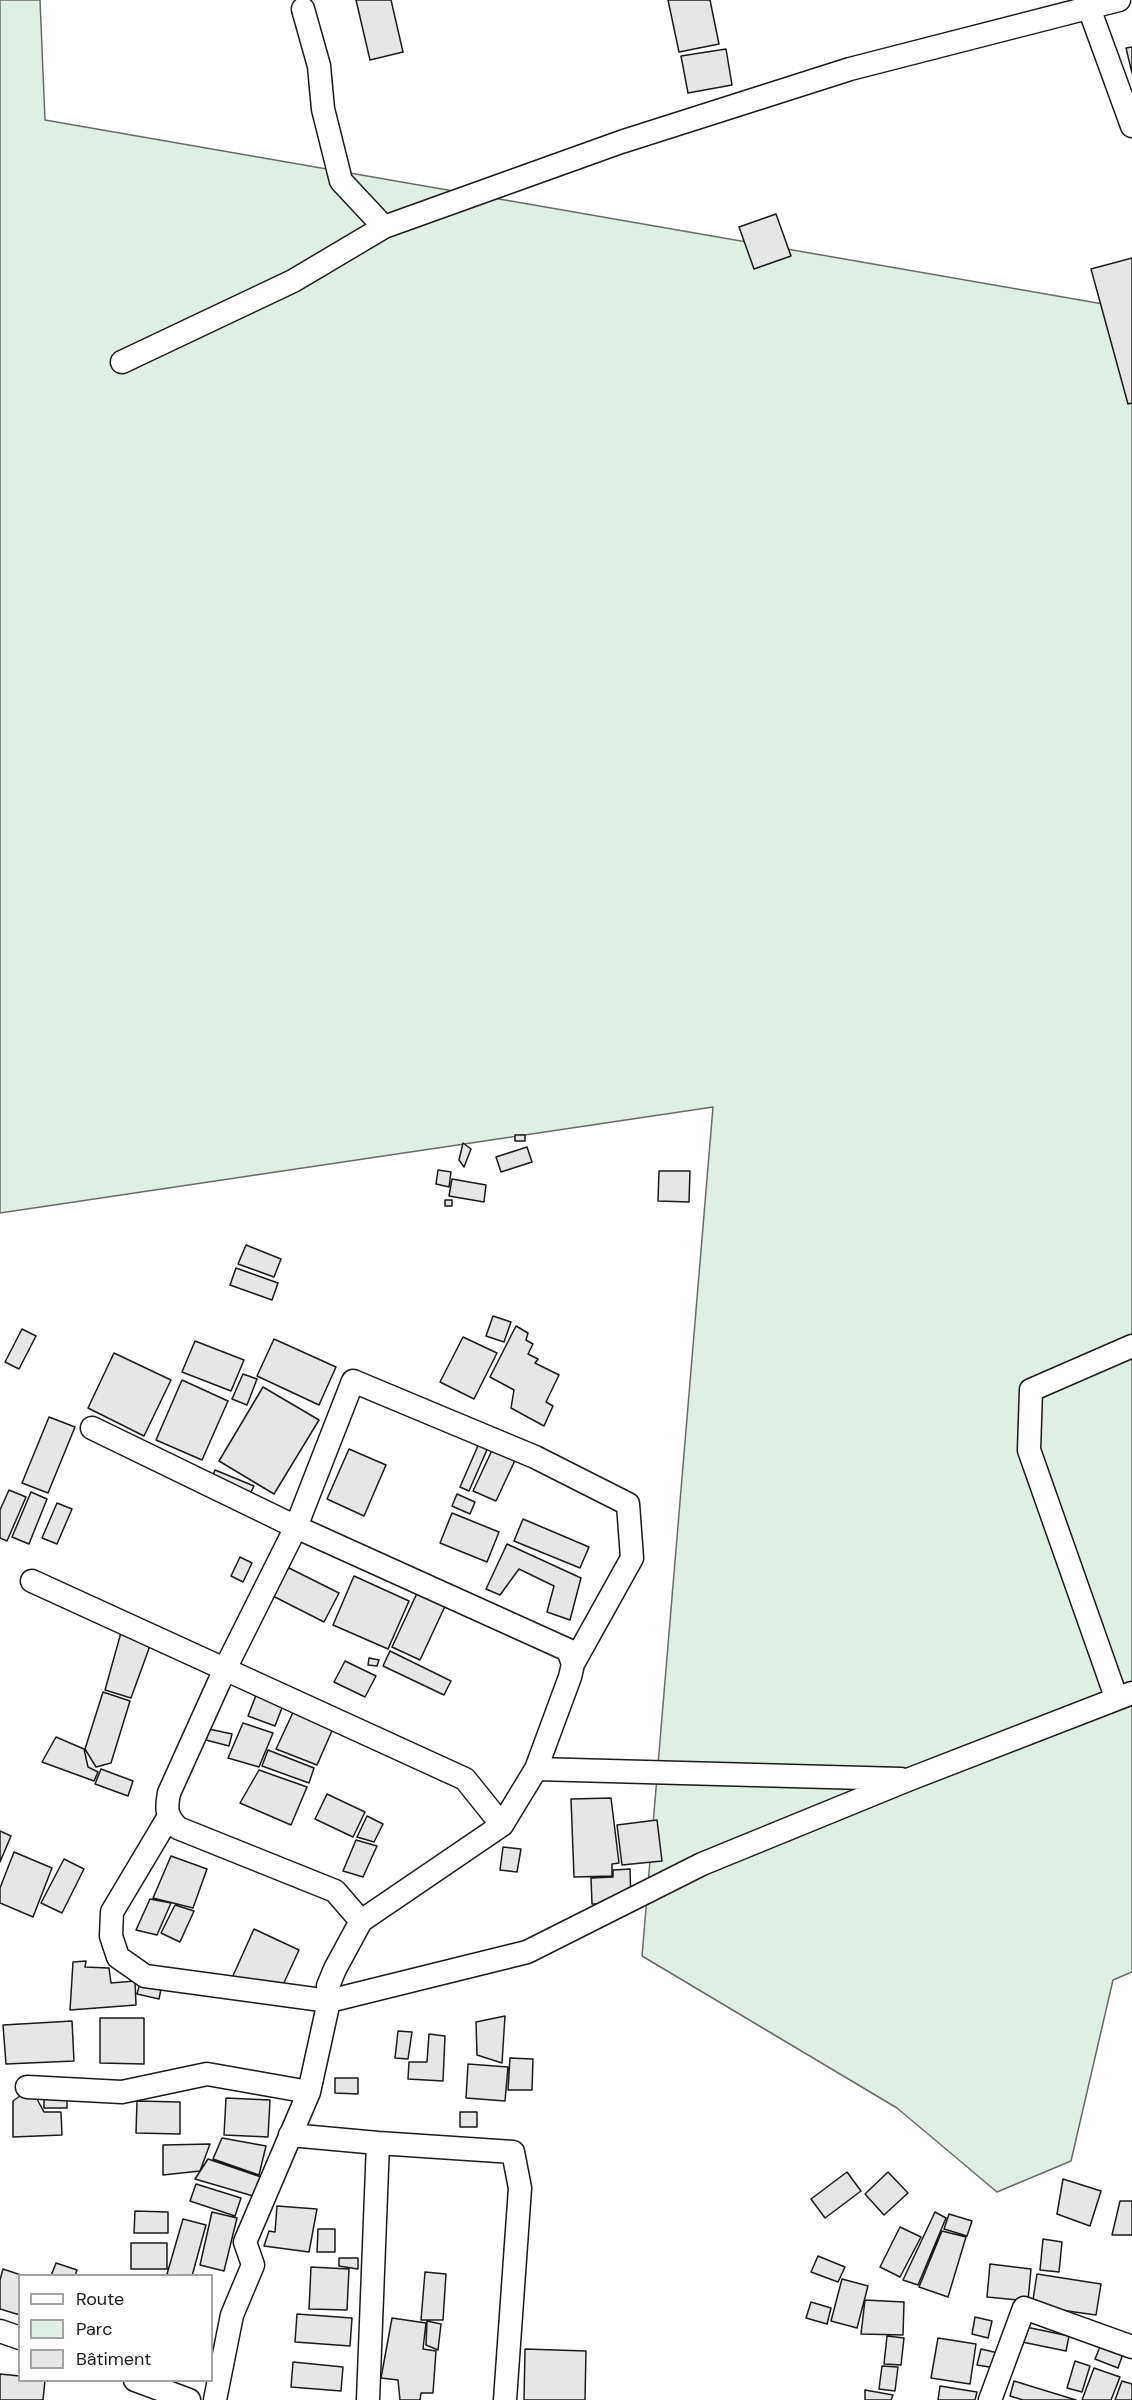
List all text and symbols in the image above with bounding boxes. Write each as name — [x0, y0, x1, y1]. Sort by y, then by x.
legend — [18, 2274, 213, 2382]
text: Route — [76, 2287, 124, 2311]
text: Parc — [76, 2317, 112, 2341]
text: Bâtiment — [76, 2347, 151, 2371]

